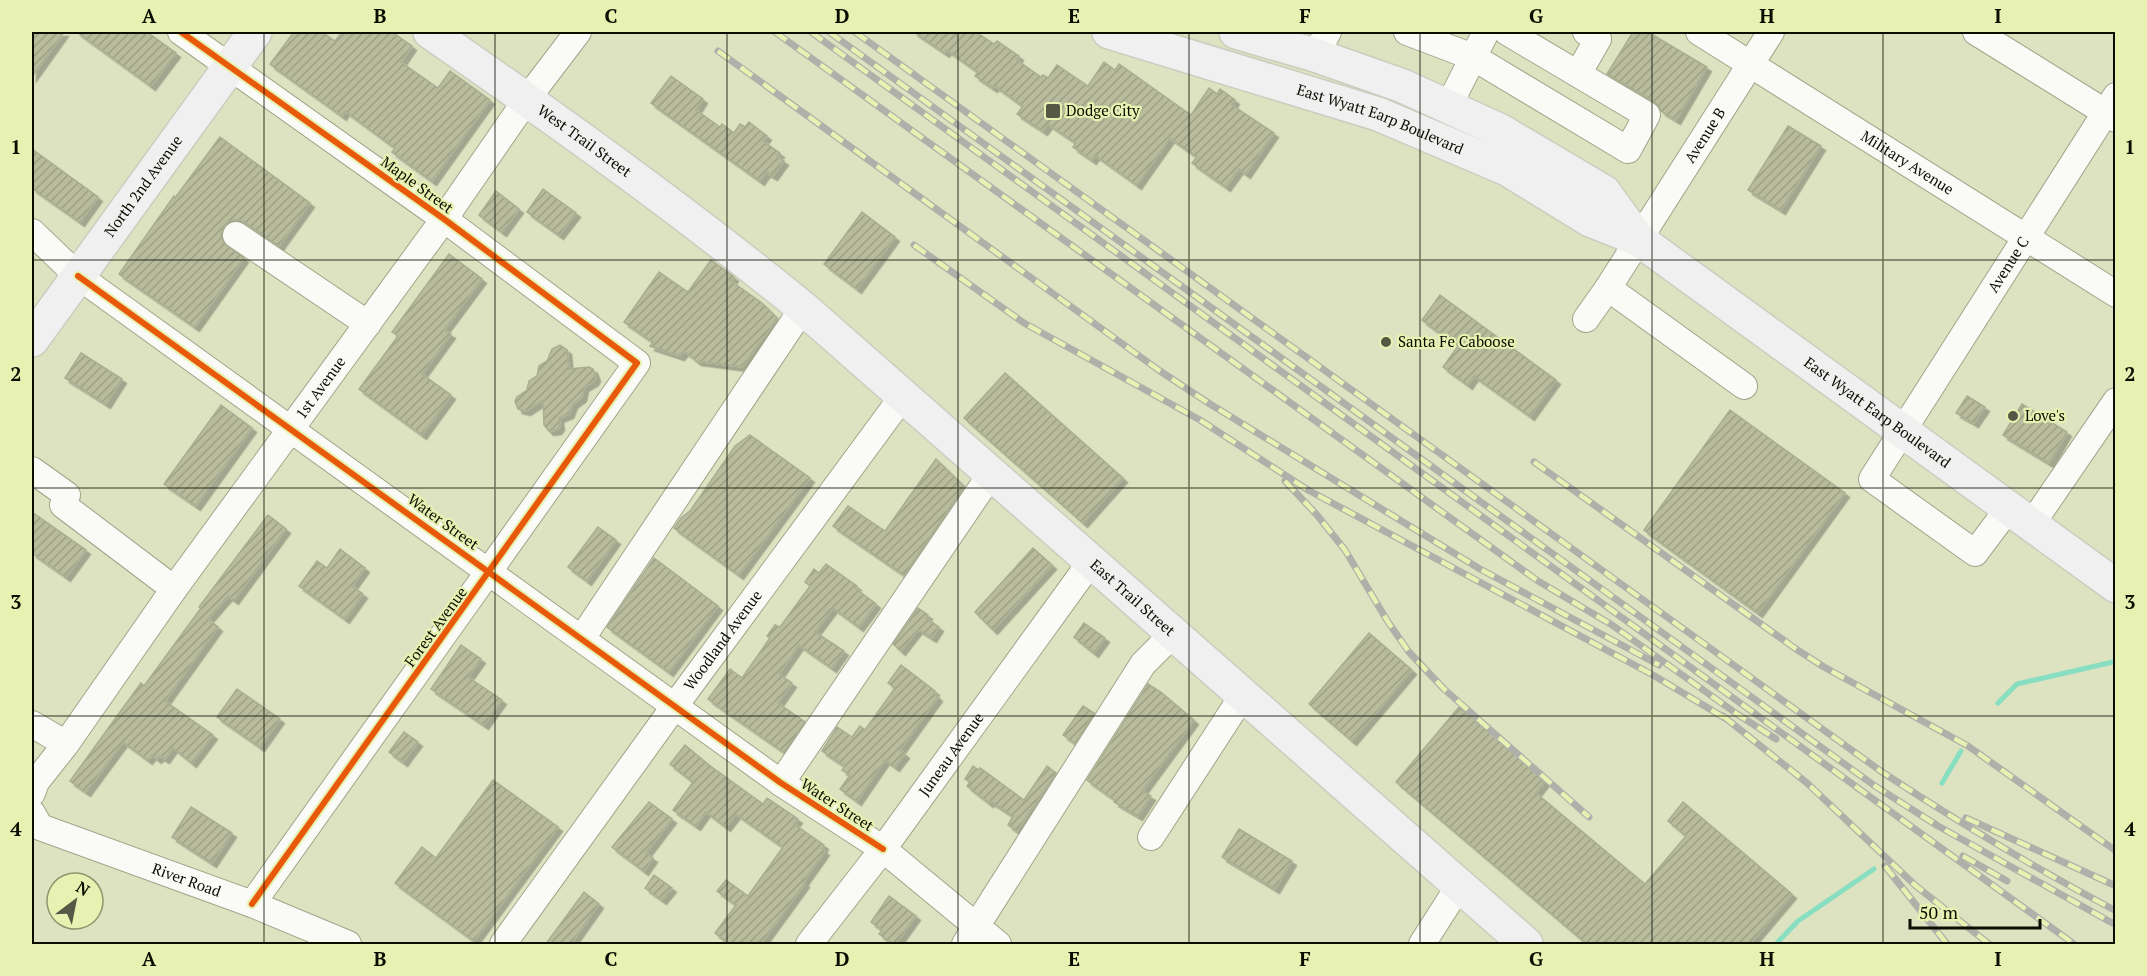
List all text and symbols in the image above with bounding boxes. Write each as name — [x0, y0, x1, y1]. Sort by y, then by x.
text: A — [142, 2, 157, 29]
text: B — [374, 2, 387, 29]
text: C — [604, 2, 618, 29]
text: D — [835, 2, 849, 29]
text: E — [1068, 2, 1080, 29]
text: F — [1299, 2, 1311, 29]
text: G — [1529, 2, 1543, 29]
text: H — [1759, 2, 1775, 29]
text: I — [1994, 2, 2002, 29]
street label: East Wyatt Earp Boulevard — [1294, 79, 1467, 158]
street label: West Trail Street — [534, 100, 636, 181]
place label: Dodge City — [1066, 100, 1140, 120]
marker: Dodge City — [1044, 102, 1062, 120]
street label: Avenue B — [1679, 103, 1729, 166]
street label: Military Avenue — [1858, 125, 1958, 199]
street label: North 2nd Avenue — [99, 131, 186, 240]
text: 1 — [10, 133, 22, 160]
text: 1 — [2124, 133, 2136, 160]
street label: Maple Street — [377, 151, 458, 217]
street label: Avenue C — [1983, 232, 2033, 296]
place label: Santa Fe Caboose — [1398, 331, 1515, 351]
marker: Santa Fe Caboose — [1379, 335, 1393, 349]
street label: 1st Avenue — [290, 352, 349, 423]
street label: East Wyatt Earp Boulevard — [1800, 352, 1955, 472]
text: 2 — [10, 360, 22, 387]
text: 2 — [2124, 360, 2136, 387]
place label: Love's — [2025, 405, 2065, 425]
marker: Love's — [2006, 409, 2020, 423]
street label: Water Street — [404, 489, 483, 554]
street label: East Trail Street — [1086, 554, 1180, 640]
street label: Forest Avenue — [399, 582, 471, 670]
street label: Woodland Avenue — [679, 586, 766, 694]
text: 3 — [10, 588, 22, 615]
text: 3 — [2124, 588, 2136, 615]
street label: Juneau Avenue — [913, 708, 988, 800]
street label: Water Street — [797, 773, 878, 835]
text: 4 — [10, 815, 22, 842]
text: 4 — [2124, 815, 2136, 842]
street label: River Road — [150, 858, 224, 901]
north arrow — [45, 871, 105, 931]
text: N — [72, 876, 94, 901]
scale bar — [1910, 892, 2040, 930]
text: 50 m — [1919, 900, 1959, 924]
text: A — [142, 945, 157, 972]
text: B — [374, 945, 387, 972]
text: C — [604, 945, 618, 972]
text: D — [835, 945, 849, 972]
text: E — [1068, 945, 1080, 972]
text: F — [1299, 945, 1311, 972]
text: G — [1529, 945, 1543, 972]
text: H — [1759, 945, 1775, 972]
text: I — [1994, 945, 2002, 972]

